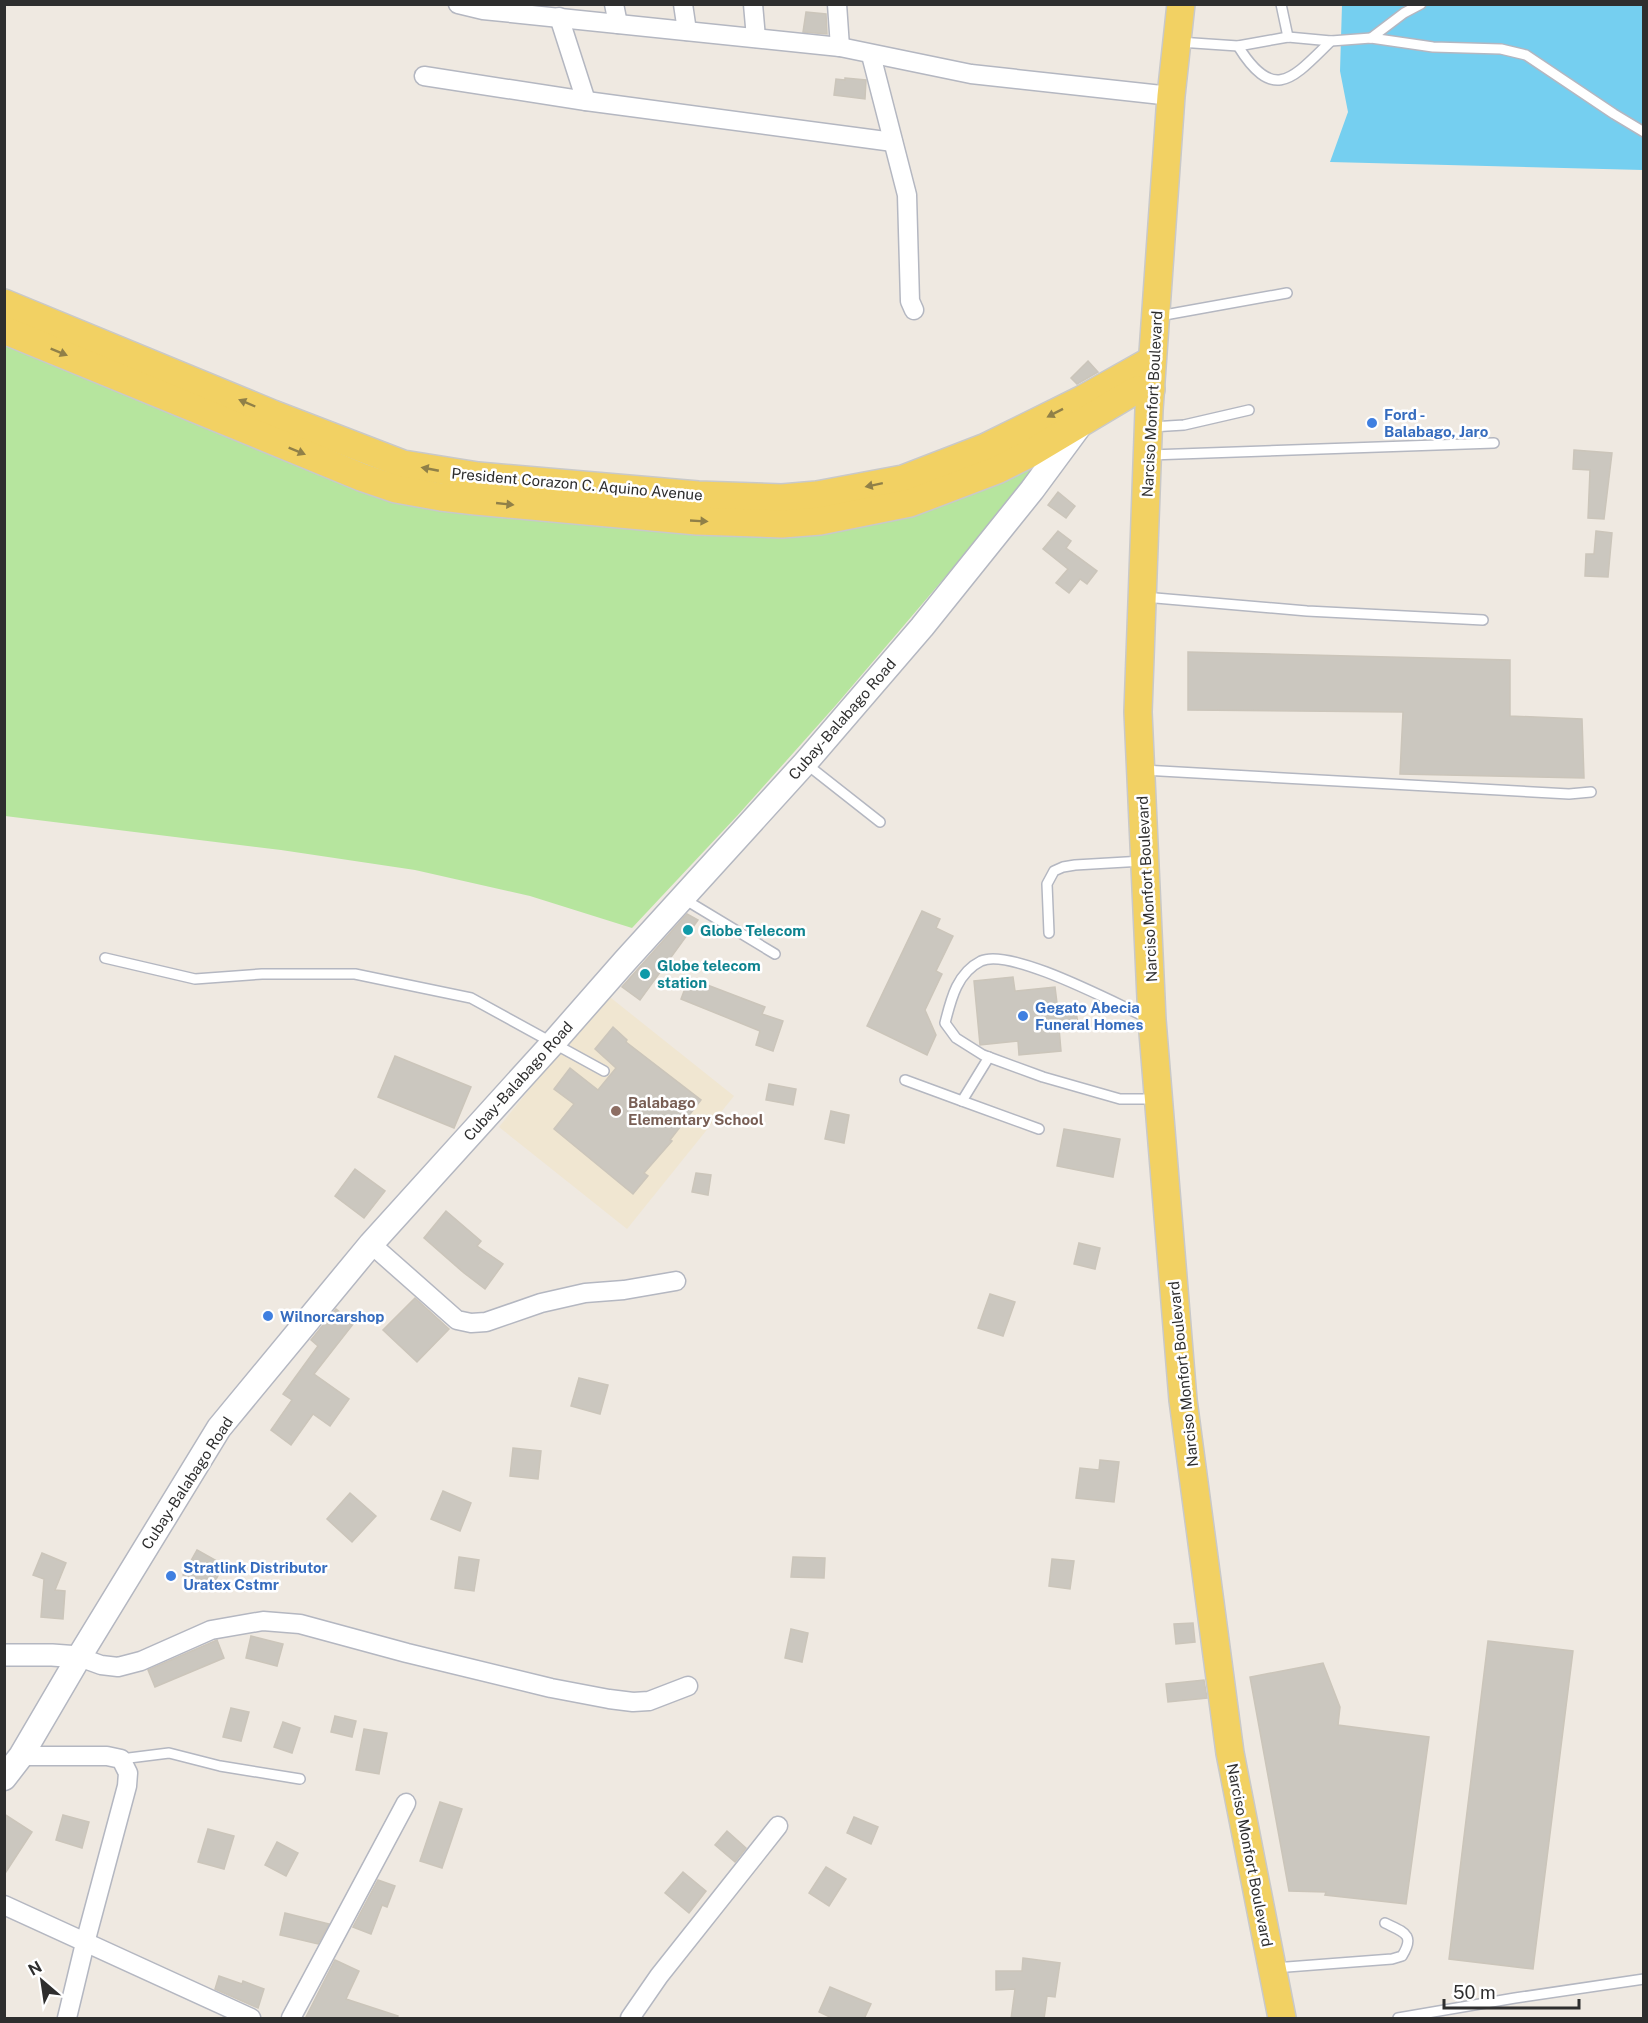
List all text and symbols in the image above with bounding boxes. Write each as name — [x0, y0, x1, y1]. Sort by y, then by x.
street label: Narciso Monfort Boulevard — [1139, 310, 1165, 498]
one-way arrow — [50, 347, 68, 357]
one-way arrow — [238, 398, 256, 407]
place label: Ford - Balabago, Jaro — [1384, 406, 1489, 440]
one-way arrow — [1046, 408, 1063, 418]
marker: Ford - Balabago, Jaro — [1365, 416, 1379, 430]
one-way arrow — [288, 447, 306, 456]
one-way arrow — [420, 464, 439, 473]
street label: President Corazon C. Aquino Avenue — [451, 465, 703, 503]
one-way arrow — [864, 481, 883, 490]
one-way arrow — [495, 499, 514, 509]
one-way arrow — [690, 516, 709, 525]
street label: Cubay-Balabago Road — [785, 655, 899, 783]
street label: Narciso Monfort Boulevard — [1134, 795, 1160, 983]
place label: Globe Telecom — [700, 922, 806, 939]
marker: Globe Telecom — [681, 923, 695, 937]
place label: Globe telecom station — [657, 957, 761, 991]
marker: Globe telecom station — [638, 967, 652, 981]
place label: Gegato Abecia Funeral Homes — [1035, 999, 1143, 1033]
marker: Gegato Abecia Funeral Homes — [1016, 1009, 1030, 1023]
street label: Cubay-Balabago Road — [460, 1018, 576, 1144]
place label: Balabago Elementary School — [628, 1094, 764, 1128]
marker: Balabago Elementary School — [609, 1104, 623, 1118]
street label: Narciso Monfort Boulevard — [1165, 1280, 1201, 1468]
place label: Wilnorcarshop — [280, 1308, 384, 1325]
marker: Wilnorcarshop — [261, 1309, 275, 1323]
street label: Cubay-Balabago Road — [138, 1414, 236, 1552]
place label: Stratlink Distributor Uratex Cstmr — [183, 1559, 328, 1593]
marker: Stratlink Distributor Uratex Cstmr — [164, 1569, 178, 1583]
street label: Narciso Monfort Boulevard — [1224, 1762, 1276, 1948]
north arrow — [12, 1951, 72, 2011]
text: N — [25, 1957, 45, 1980]
scale bar — [1444, 1972, 1579, 2010]
text: 50 m — [1453, 1982, 1496, 2003]

